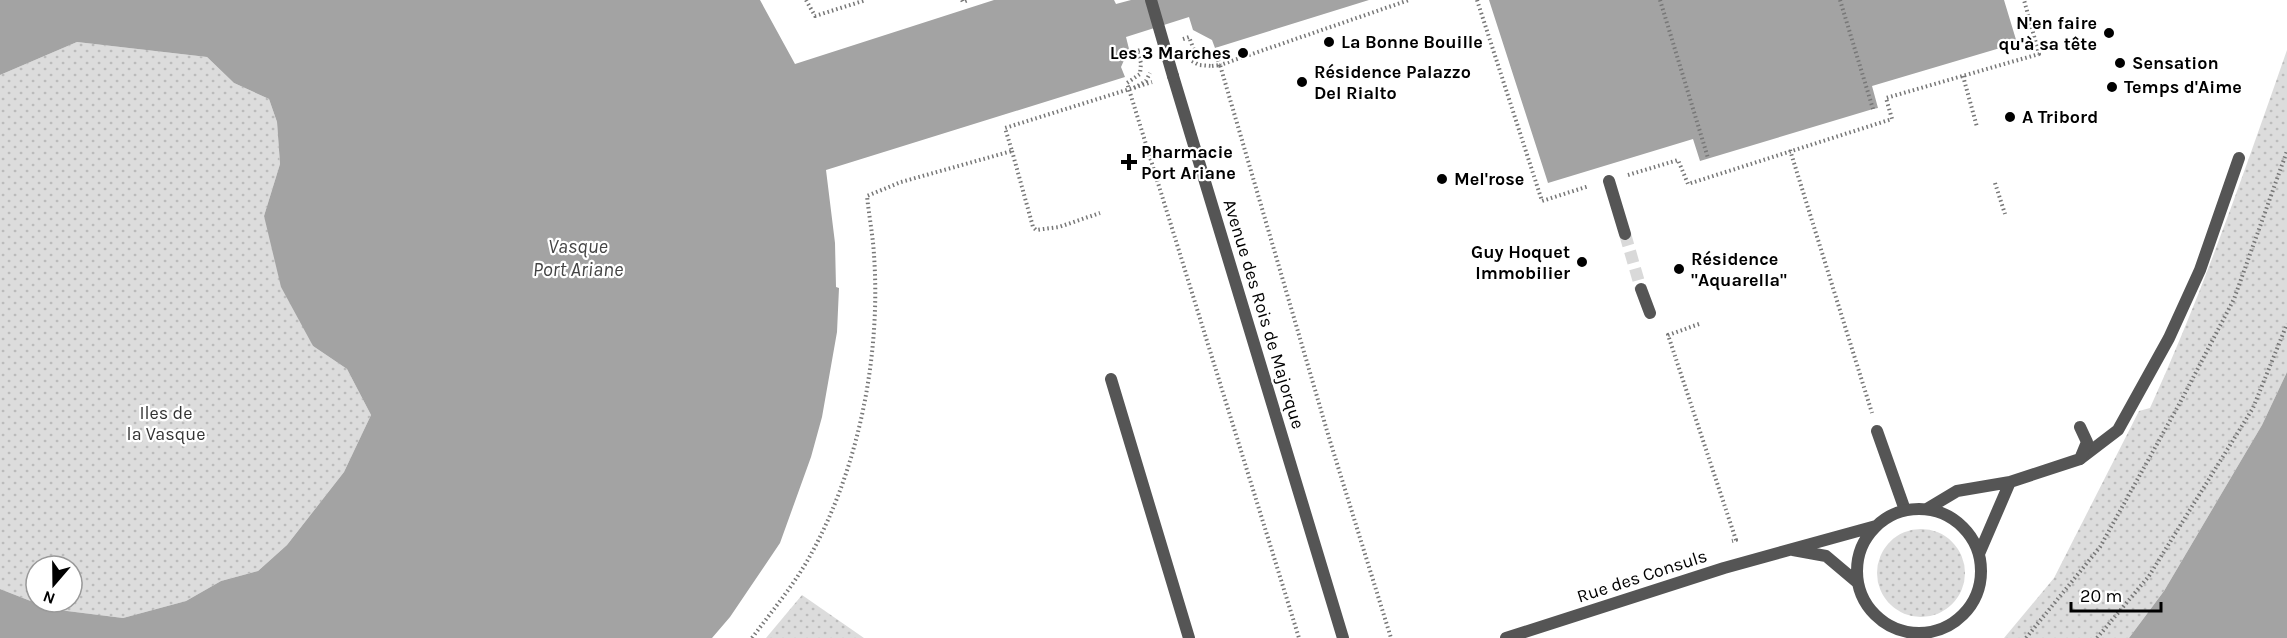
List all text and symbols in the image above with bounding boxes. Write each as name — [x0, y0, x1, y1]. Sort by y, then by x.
place label: N'en faire qu'à sa tête — [1999, 12, 2097, 55]
marker: N'en faire qu'à sa tête — [2102, 26, 2116, 40]
place label: La Bonne Bouille — [1341, 31, 1483, 53]
marker: La Bonne Bouille — [1322, 35, 1336, 49]
place label: Les 3 Marches — [1110, 42, 1231, 64]
marker: Les 3 Marches — [1236, 46, 1250, 60]
place label: Sensation — [2132, 52, 2219, 74]
marker: Sensation — [2113, 56, 2127, 70]
place label: Résidence Palazzo Del Rialto — [1314, 61, 1471, 104]
marker: Résidence Palazzo Del Rialto — [1295, 75, 1309, 89]
place label: Temps d'Aime — [2124, 76, 2242, 98]
marker: Temps d'Aime — [2105, 80, 2119, 94]
place label: A Tribord — [2022, 106, 2098, 128]
marker: A Tribord — [2003, 110, 2017, 124]
place label: Pharmacie Port Ariane — [1141, 141, 1236, 184]
marker: Pharmacie Port Ariane — [1122, 155, 1136, 169]
place label: Mel'rose — [1454, 168, 1524, 190]
marker: Mel'rose — [1435, 172, 1449, 186]
street label: Avenue des Rois de Majorque — [1219, 196, 1309, 432]
water label: Vasque Port Ariane — [533, 235, 623, 281]
place label: Guy Hoquet Immobilier — [1471, 241, 1570, 284]
place label: Résidence "Aquarella" — [1691, 248, 1787, 291]
marker: Guy Hoquet Immobilier — [1575, 255, 1589, 269]
marker: Résidence "Aquarella" — [1672, 262, 1686, 276]
park label: Iles de la Vasque — [127, 402, 205, 445]
street label: Rue des Consuls — [1574, 545, 1710, 607]
north arrow — [24, 554, 84, 614]
scale bar — [2071, 575, 2161, 613]
text: 20 m — [2080, 585, 2122, 607]
text: N — [40, 587, 58, 609]

